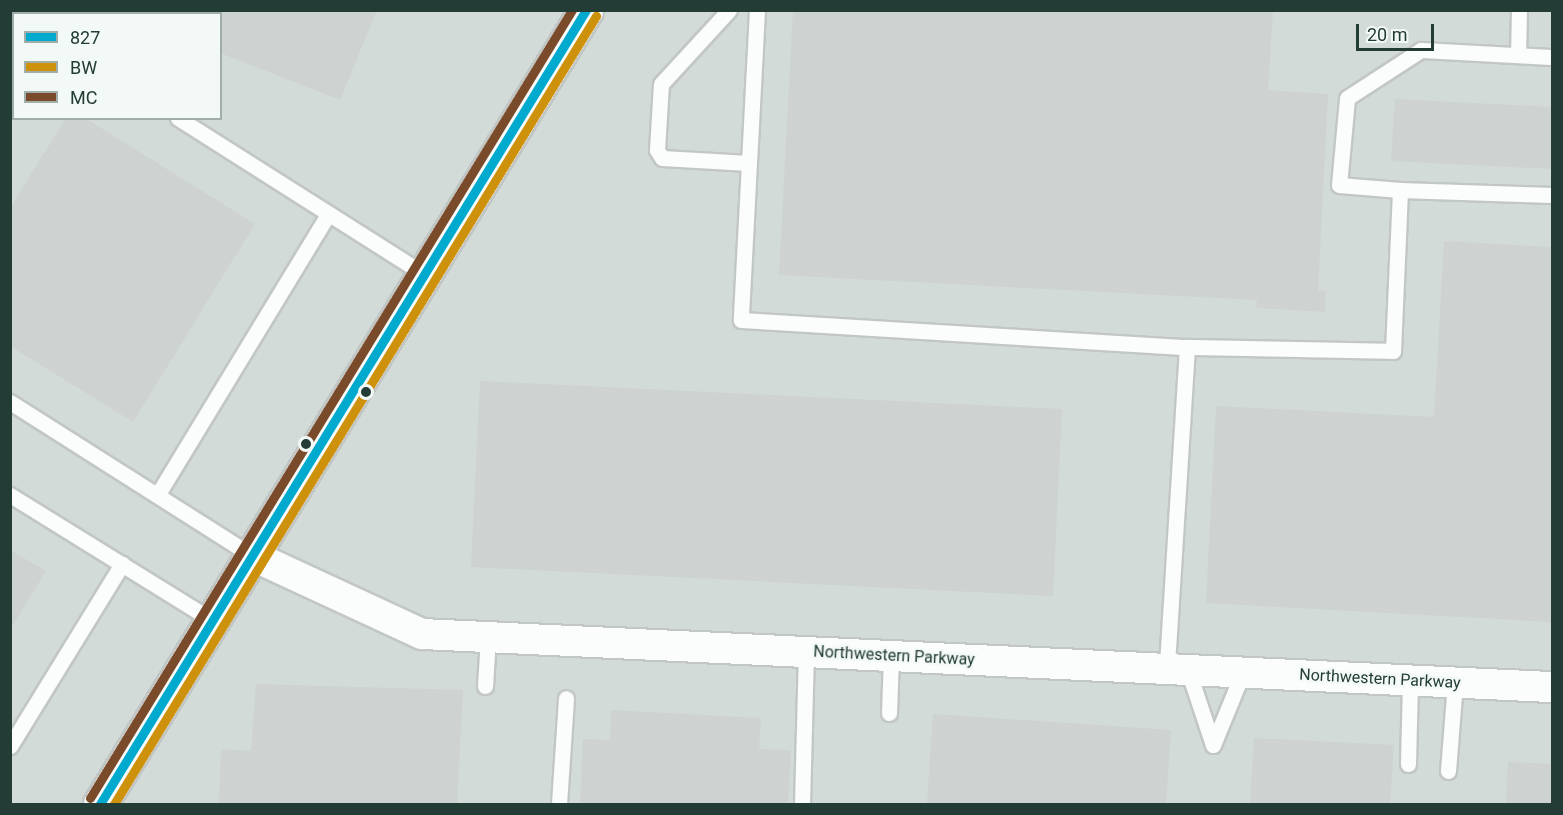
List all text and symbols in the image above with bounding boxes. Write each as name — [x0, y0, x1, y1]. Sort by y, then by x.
legend — [12, 12, 222, 120]
scale bar — [1359, 12, 1437, 50]
text: 20 m — [1367, 24, 1407, 45]
text: 827 — [70, 27, 100, 48]
text: BW — [70, 57, 97, 78]
text: MC — [70, 87, 97, 108]
unlabelled marker — [360, 386, 372, 398]
unlabelled marker — [300, 438, 312, 450]
street label: Northwestern Parkway — [813, 642, 975, 670]
street label: Northwestern Parkway — [1299, 665, 1461, 693]

